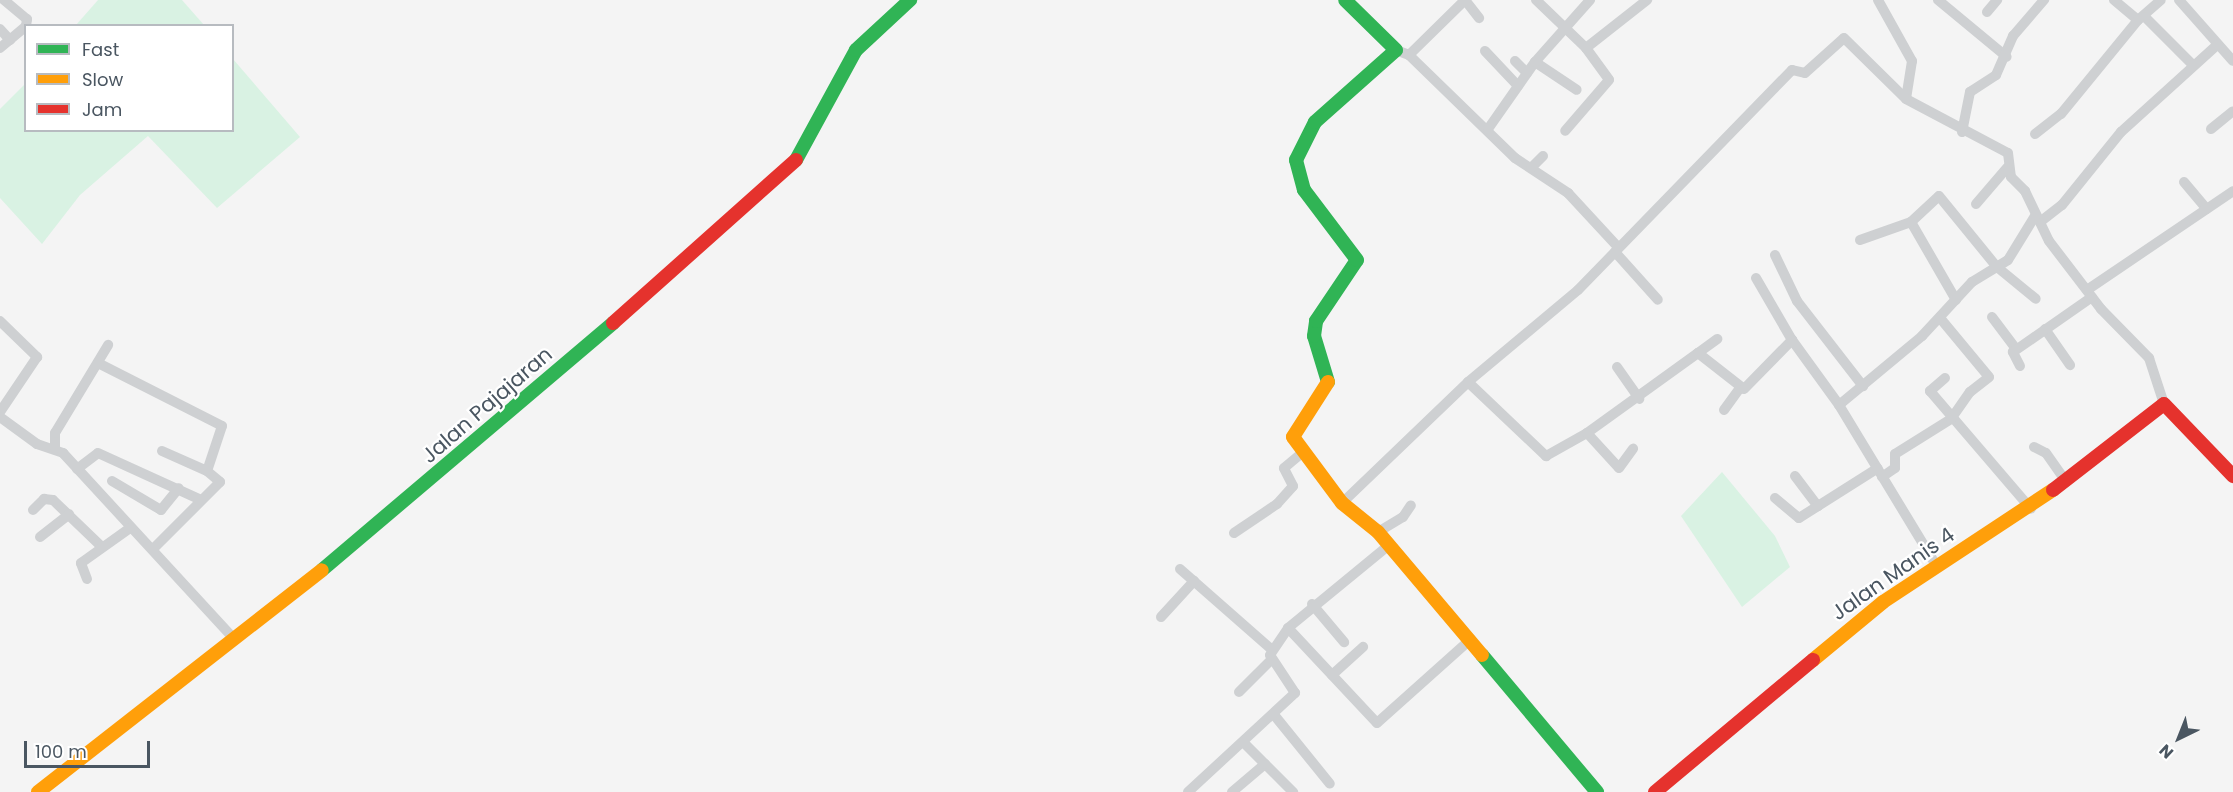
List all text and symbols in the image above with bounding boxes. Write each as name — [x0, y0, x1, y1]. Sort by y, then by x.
legend — [24, 24, 234, 132]
text: Fast — [82, 37, 119, 62]
text: Slow — [82, 67, 123, 92]
text: Jam — [82, 97, 122, 122]
street label: Jalan Pajajaran — [417, 342, 557, 468]
street label: Jalan Manis 4 — [1827, 522, 1959, 626]
north arrow — [2149, 708, 2209, 768]
scale bar — [27, 729, 153, 767]
text: 100 m — [35, 739, 87, 764]
text: N — [2154, 739, 2179, 764]

